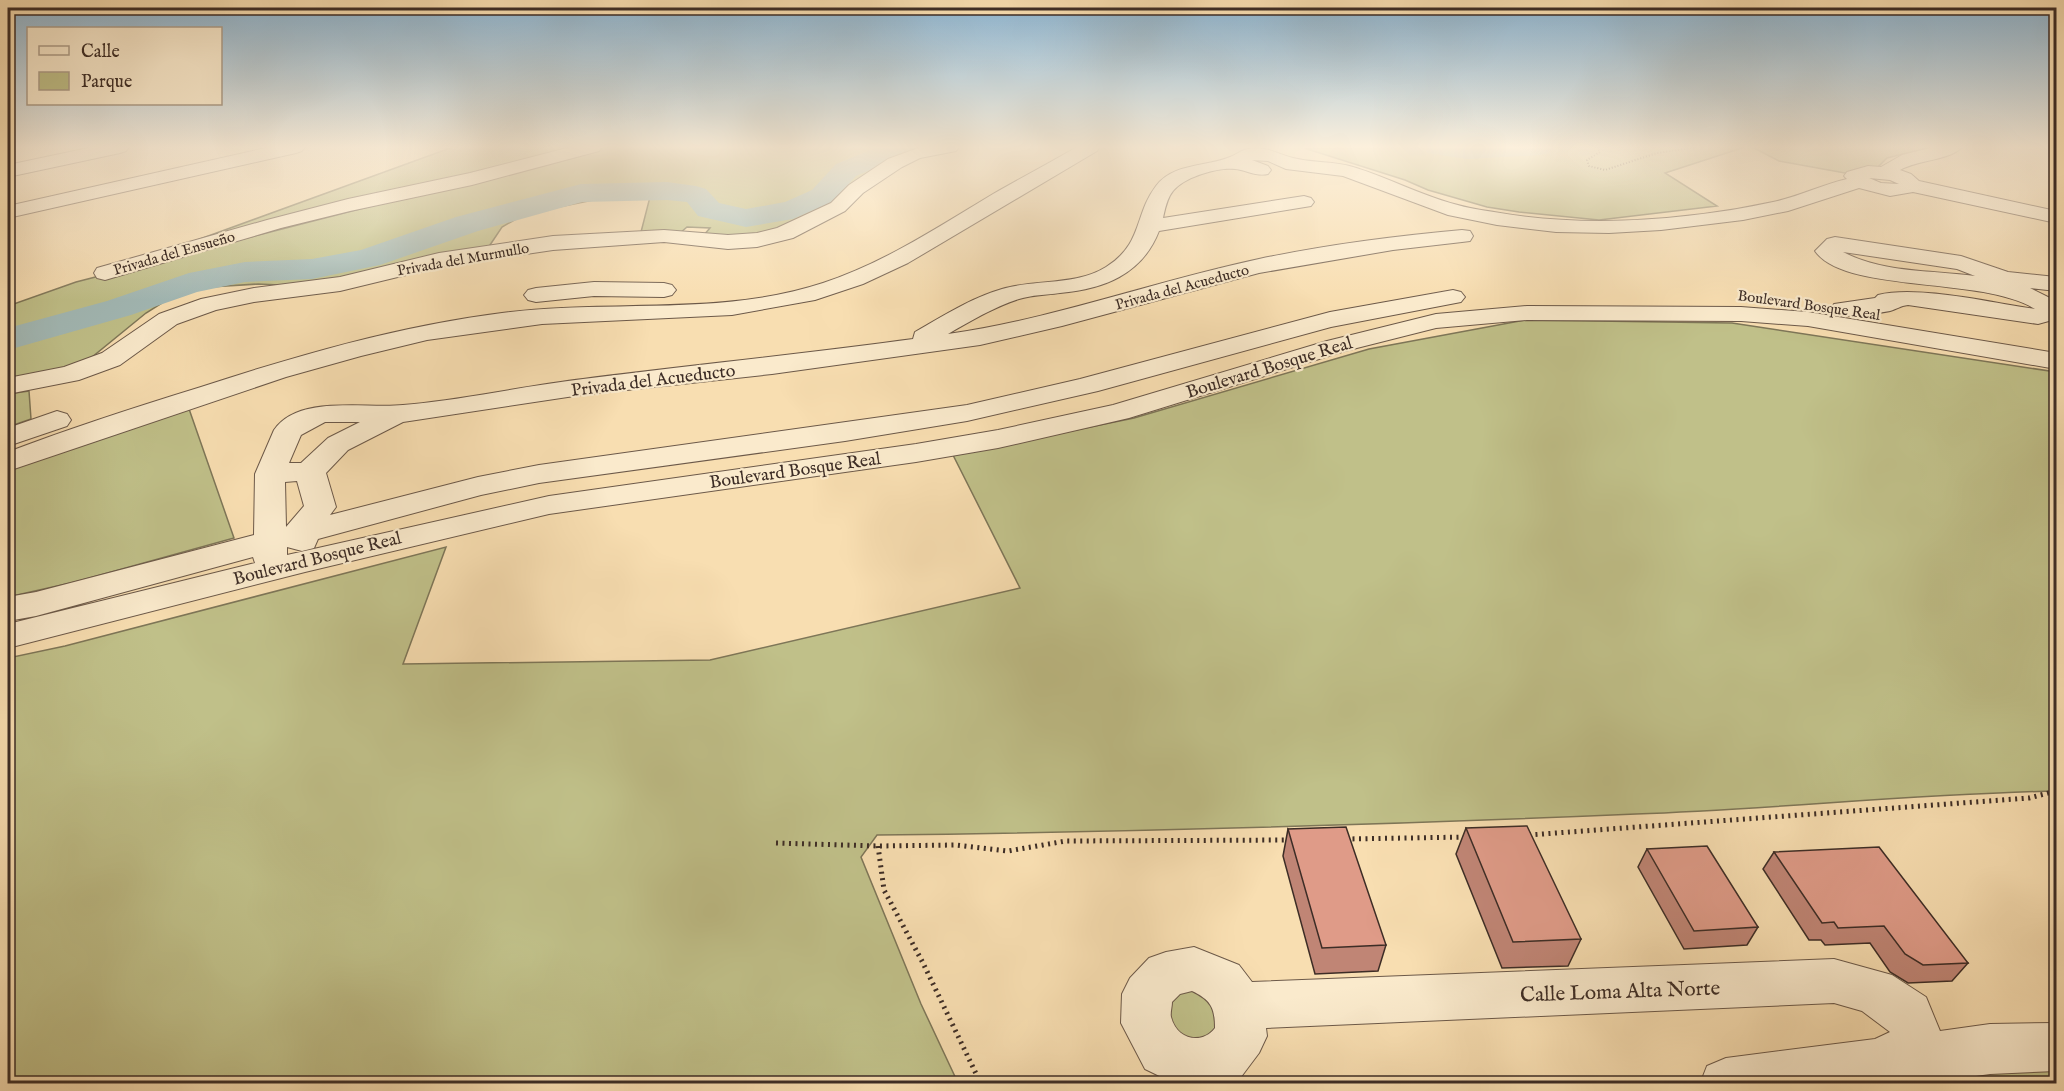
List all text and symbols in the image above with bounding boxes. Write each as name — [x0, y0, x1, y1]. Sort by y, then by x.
legend — [27, 27, 222, 105]
text: Calle — [81, 41, 120, 64]
text: Parque — [81, 71, 132, 94]
street label: Privada del Ensueño — [111, 227, 237, 280]
street label: Privada del Murmullo — [395, 239, 531, 280]
street label: Privada del Acueducto — [1113, 260, 1251, 314]
street label: Boulevard Bosque Real — [1736, 286, 1882, 325]
street label: Boulevard Bosque Real — [1183, 332, 1355, 405]
street label: Privada del Acueducto — [570, 360, 737, 403]
street label: Boulevard Bosque Real — [708, 448, 882, 495]
street label: Boulevard Bosque Real — [231, 527, 404, 592]
street label: Calle Loma Alta Norte — [1520, 976, 1721, 1009]

